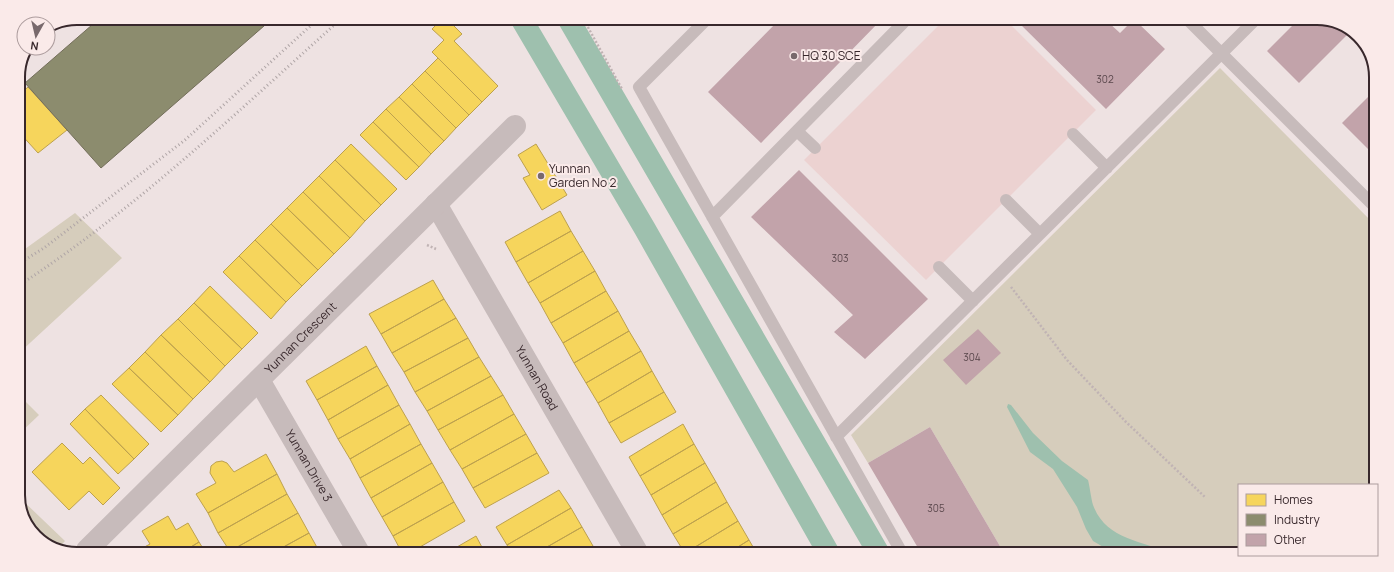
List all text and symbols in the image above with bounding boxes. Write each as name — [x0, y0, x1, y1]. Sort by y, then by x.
north arrow — [16, 16, 56, 56]
text: N — [29, 38, 39, 54]
place label: HQ 30 SCE — [802, 47, 861, 64]
marker: HQ 30 SCE — [789, 51, 799, 61]
house number: 302 — [1096, 72, 1114, 86]
place label: Yunnan Garden No 2 — [549, 160, 617, 191]
marker: Yunnan Garden No 2 — [536, 171, 546, 181]
house number: 303 — [831, 251, 849, 265]
street label: Yunnan Crescent — [261, 298, 340, 377]
street label: Yunnan Road — [512, 342, 562, 413]
house number: 304 — [963, 350, 981, 364]
street label: Yunnan Drive 3 — [281, 426, 337, 505]
legend — [1238, 484, 1378, 556]
text: Homes — [1274, 491, 1313, 508]
house number: 305 — [927, 501, 945, 515]
text: Industry — [1274, 511, 1320, 528]
text: Other — [1274, 531, 1307, 548]

